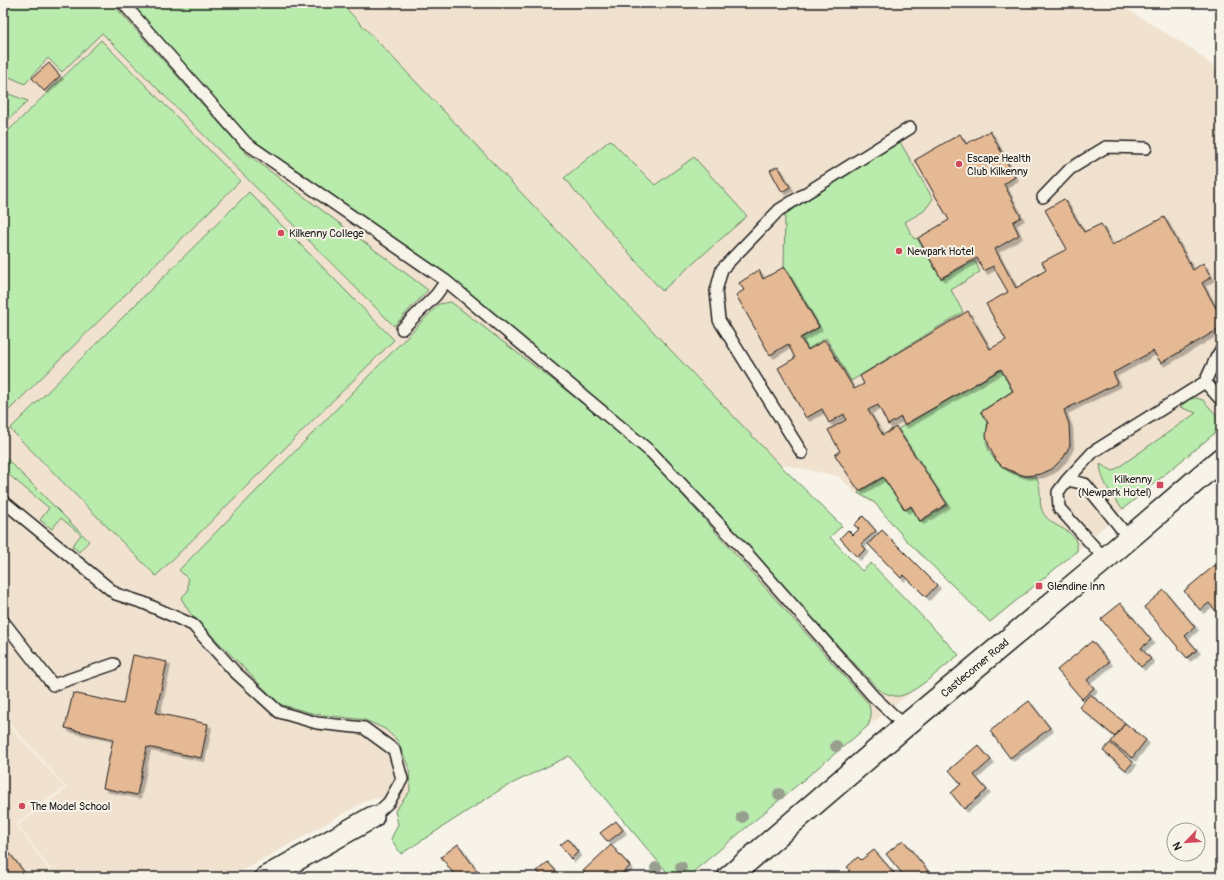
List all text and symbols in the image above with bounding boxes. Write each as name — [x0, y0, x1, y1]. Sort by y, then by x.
place label: Escape Health Club Kilkenny — [967, 152, 1031, 178]
marker: Escape Health Club Kilkenny — [954, 159, 964, 169]
place label: Kilkenny College — [289, 227, 364, 240]
marker: Kilkenny College — [276, 228, 286, 238]
place label: Newpark Hotel — [907, 245, 974, 258]
marker: Newpark Hotel — [894, 246, 904, 256]
place label: Kilkenny (Newpark Hotel) — [1078, 473, 1152, 499]
marker: Kilkenny (Newpark Hotel) — [1155, 480, 1165, 490]
place label: Glendine Inn — [1047, 580, 1105, 593]
marker: Glendine Inn — [1034, 581, 1044, 591]
street label: Castlecomer Road — [938, 636, 1012, 700]
place label: The Model School — [30, 800, 110, 813]
marker: The Model School — [17, 801, 27, 811]
north arrow — [1166, 822, 1206, 862]
text: N — [1170, 839, 1185, 852]

